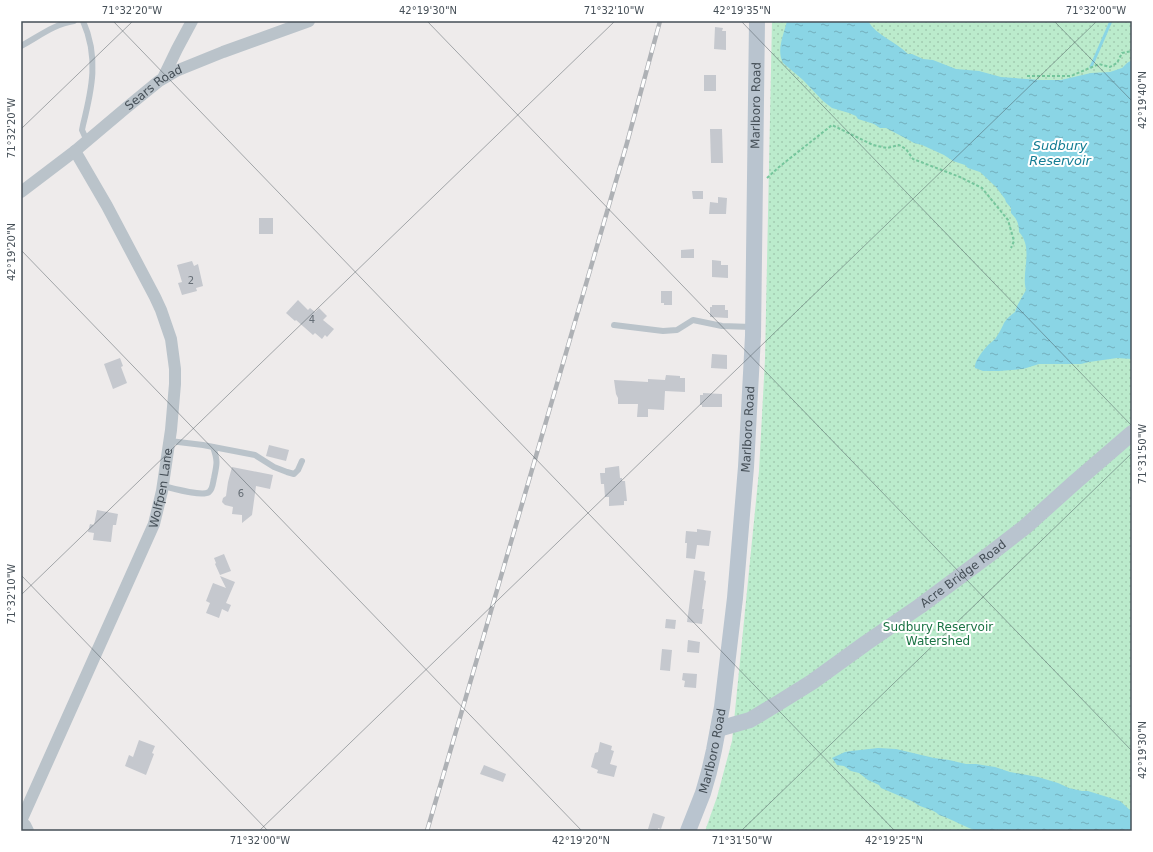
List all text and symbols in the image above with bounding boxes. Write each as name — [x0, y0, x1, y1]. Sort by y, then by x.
text: 71°32'20"W — [102, 5, 162, 16]
text: 42°19'30"N — [399, 5, 457, 16]
text: 71°32'10"W — [584, 5, 644, 16]
text: 42°19'35"N — [713, 5, 771, 16]
text: 71°32'00"W — [1066, 5, 1126, 16]
street label: Sears Road — [122, 62, 184, 113]
street label: Marlboro Road — [748, 62, 763, 149]
text: 42°19'40"N — [1137, 71, 1148, 129]
text: 71°32'20"W — [6, 98, 17, 158]
water label: Sudbury Reservoir — [1029, 138, 1093, 168]
text: 42°19'20"N — [6, 223, 17, 281]
house number: 2 — [188, 275, 194, 286]
house number: 4 — [309, 314, 315, 325]
street label: Marlboro Road — [739, 385, 757, 473]
text: 71°31'50"W — [1137, 424, 1148, 484]
street label: Wolfpen Lane — [146, 447, 175, 530]
house number: 6 — [238, 488, 244, 499]
street label: Acre Bridge Road — [918, 537, 1009, 610]
text: 71°32'10"W — [6, 564, 17, 624]
park label: Sudbury Reservoir Watershed — [883, 620, 993, 648]
street label: Marlboro Road — [696, 707, 729, 795]
text: 42°19'30"N — [1137, 721, 1148, 779]
text: 71°32'00"W — [230, 835, 290, 846]
text: 42°19'20"N — [552, 835, 610, 846]
text: 71°31'50"W — [712, 835, 772, 846]
text: 42°19'25"N — [865, 835, 923, 846]

